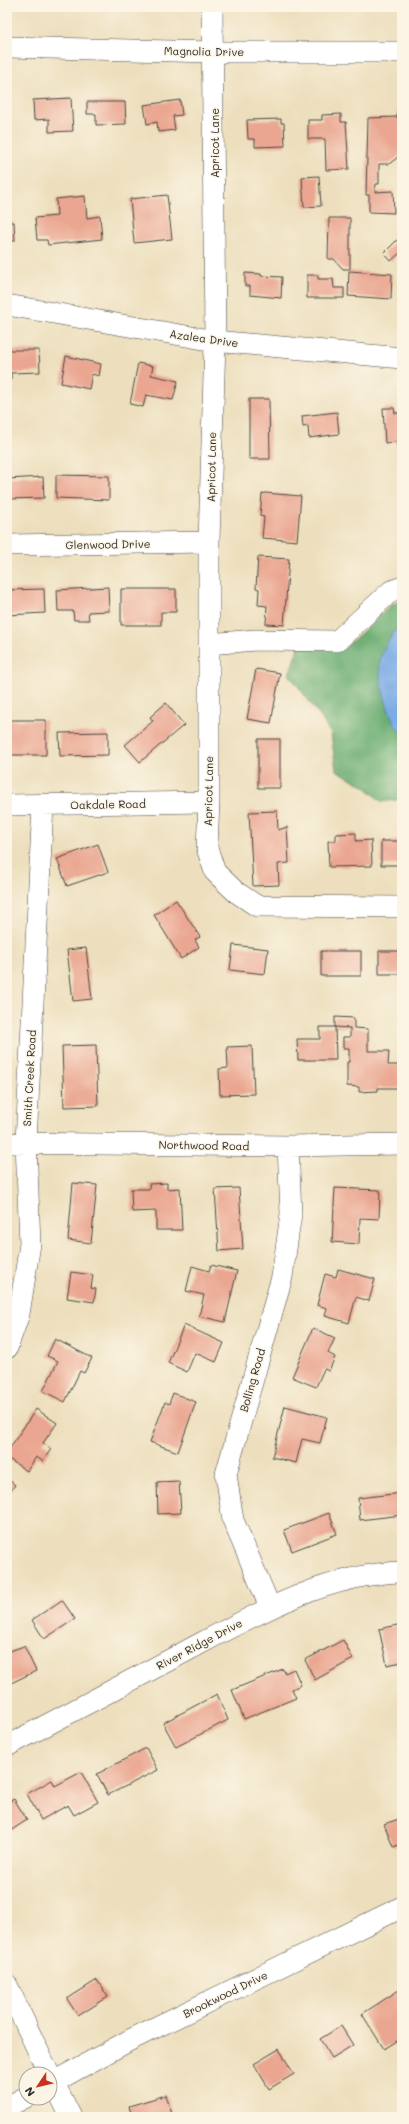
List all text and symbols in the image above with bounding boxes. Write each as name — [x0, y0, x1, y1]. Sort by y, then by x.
street label: Magnolia Drive — [164, 43, 244, 59]
street label: Apricot Lane — [207, 108, 222, 178]
street label: Azalea Drive — [168, 326, 240, 350]
street label: Apricot Lane — [203, 432, 219, 502]
street label: Glenwood Drive — [65, 536, 151, 552]
street label: Apricot Lane — [200, 756, 216, 826]
street label: Oakdale Road — [70, 796, 146, 812]
street label: Smith Creek Road — [19, 1029, 39, 1127]
street label: Northwood Road — [159, 1137, 249, 1153]
street label: Bolling Road — [236, 1346, 268, 1414]
street label: River Ridge Drive — [153, 1615, 245, 1673]
street label: Brookwood Drive — [180, 1967, 270, 2021]
north arrow — [18, 2066, 58, 2106]
text: N — [21, 2084, 38, 2100]

